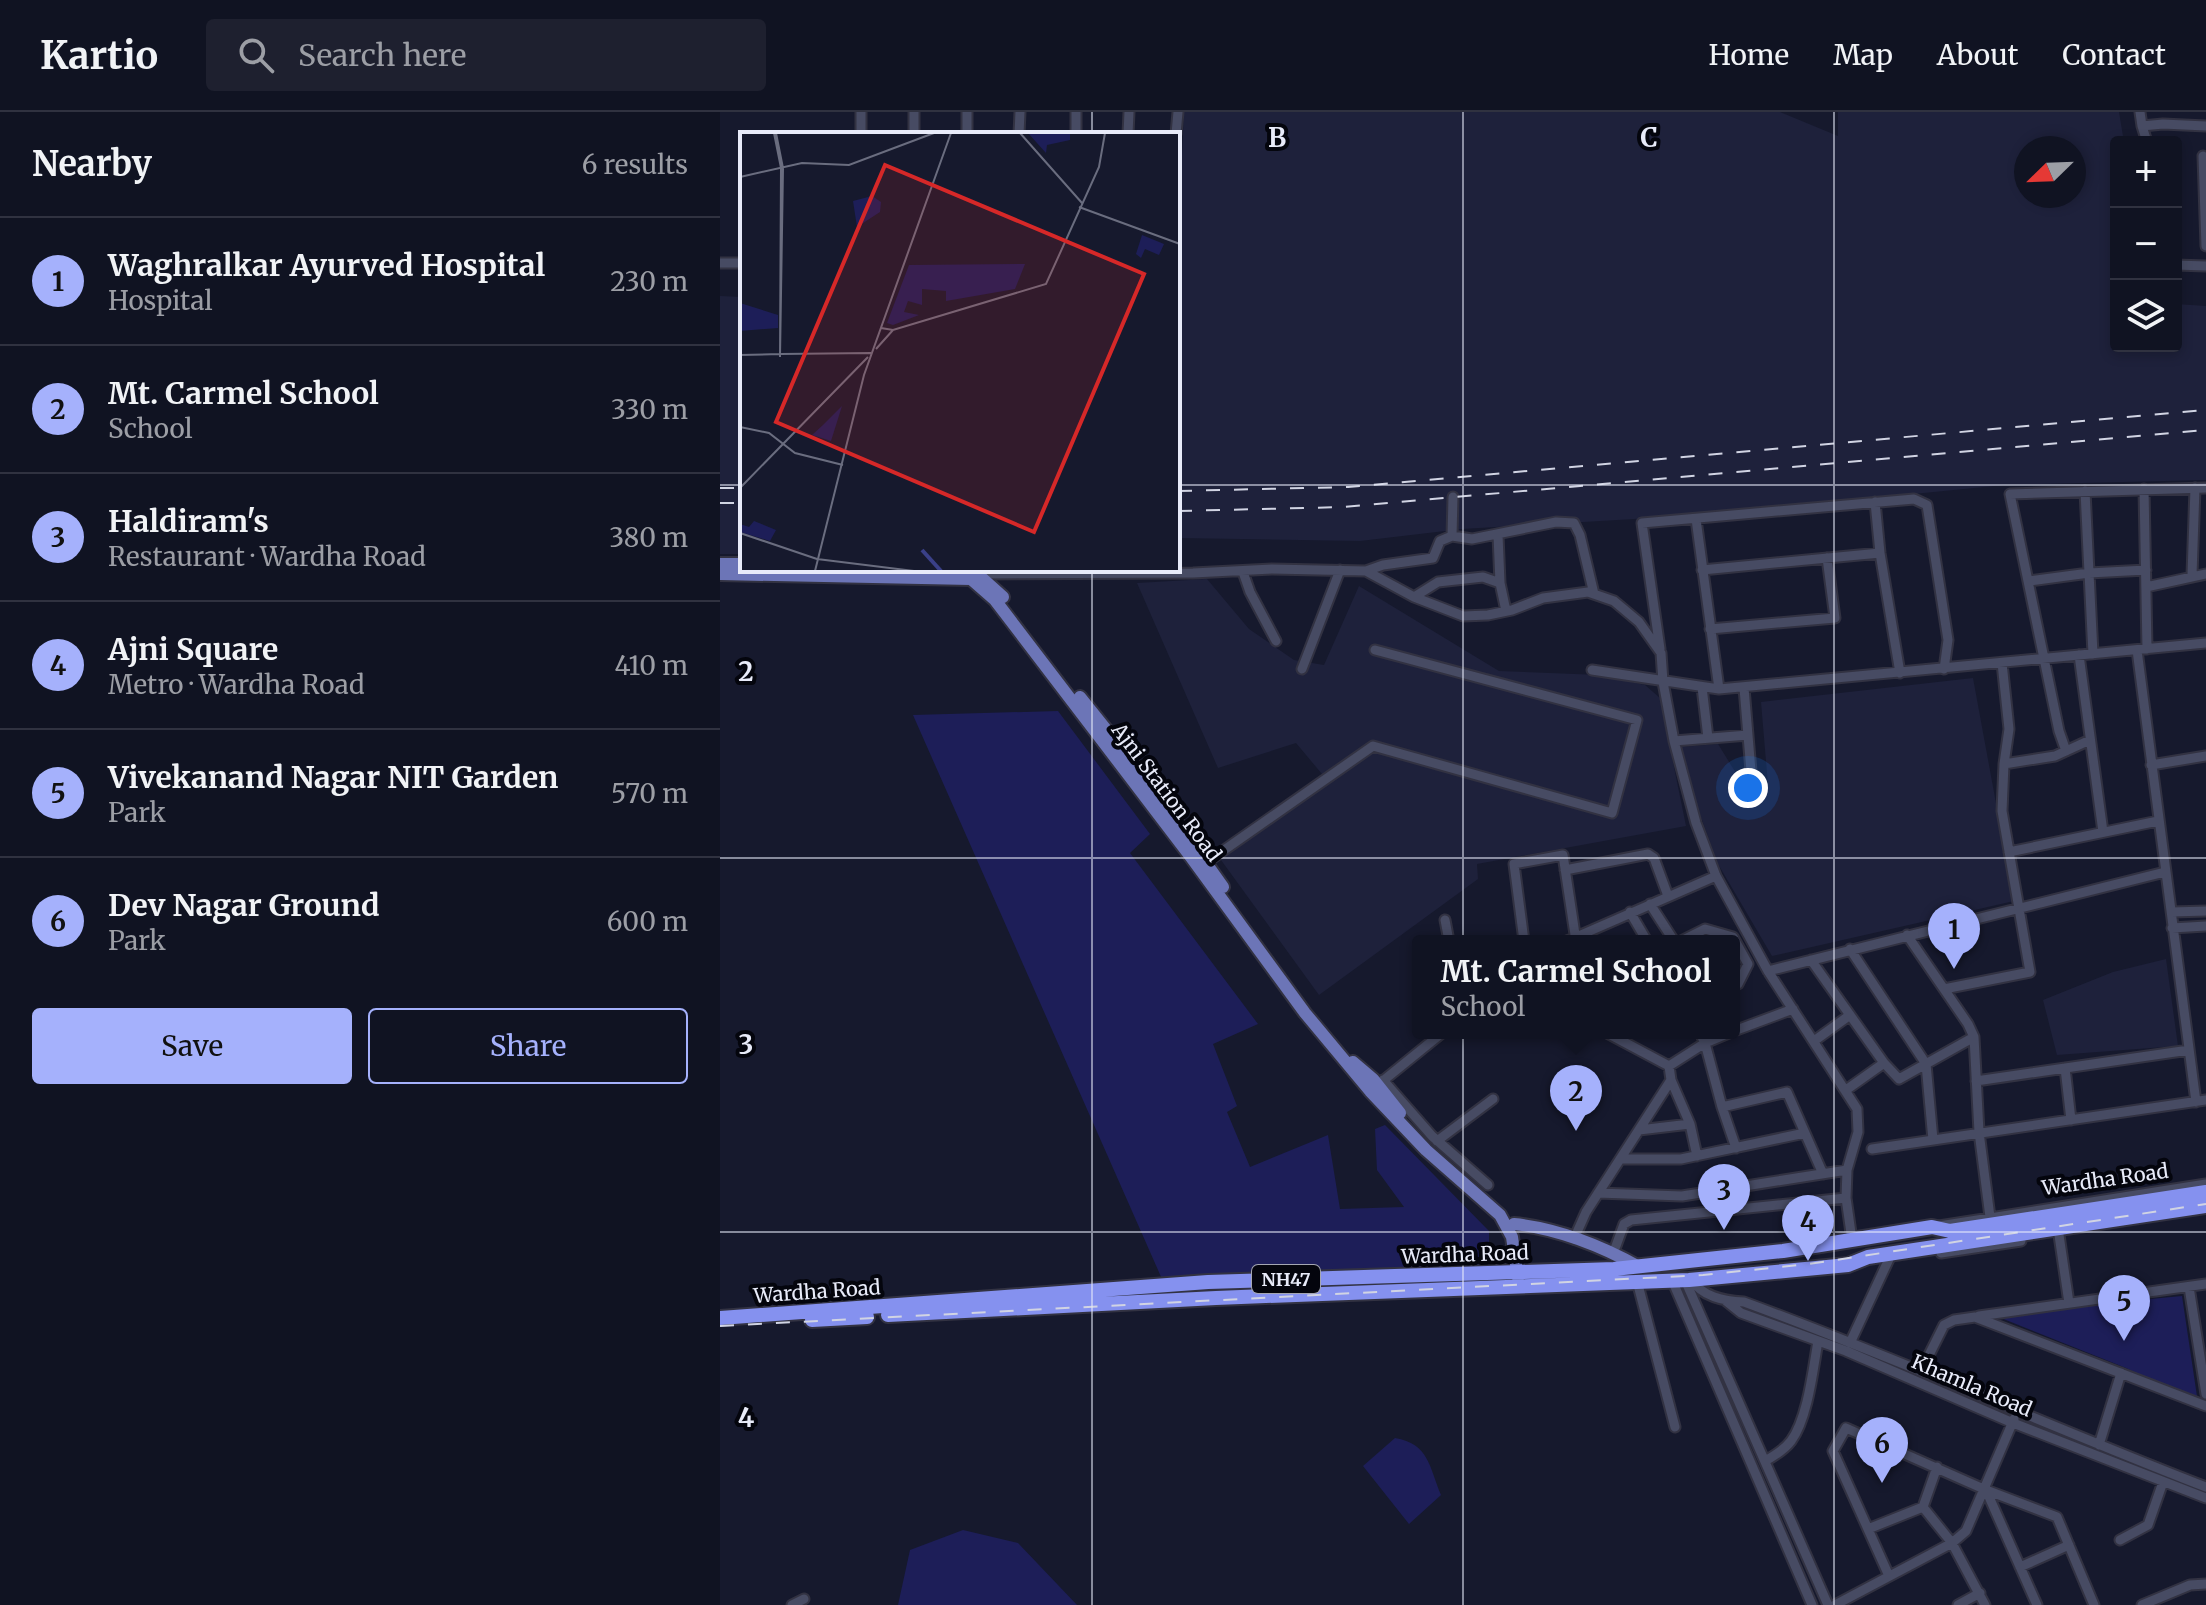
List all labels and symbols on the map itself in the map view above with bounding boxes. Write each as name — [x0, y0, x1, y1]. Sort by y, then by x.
text: B — [1268, 121, 1286, 154]
text: C — [1640, 121, 1658, 154]
inset map — [740, 132, 1180, 572]
north arrow — [2014, 136, 2086, 208]
text: 2 — [738, 655, 754, 688]
street label: Ajni Station Road — [1106, 717, 1227, 866]
your location — [1728, 768, 1768, 808]
pin: 1 — [1928, 903, 1980, 969]
text: 3 — [739, 1028, 753, 1061]
pin: 2 — [1550, 1065, 1602, 1131]
street label: Wardha Road — [2039, 1158, 2170, 1200]
pin: 3 — [1698, 1164, 1750, 1230]
pin: 4 — [1782, 1195, 1834, 1261]
street label: Wardha Road — [1400, 1239, 1529, 1269]
road number: NH47 — [1252, 1265, 1320, 1293]
street label: Wardha Road — [752, 1274, 881, 1308]
pin: 5 — [2098, 1275, 2150, 1341]
street label: Khamla Road — [1908, 1348, 2036, 1422]
text: 4 — [738, 1401, 755, 1434]
pin: 6 — [1856, 1417, 1908, 1483]

